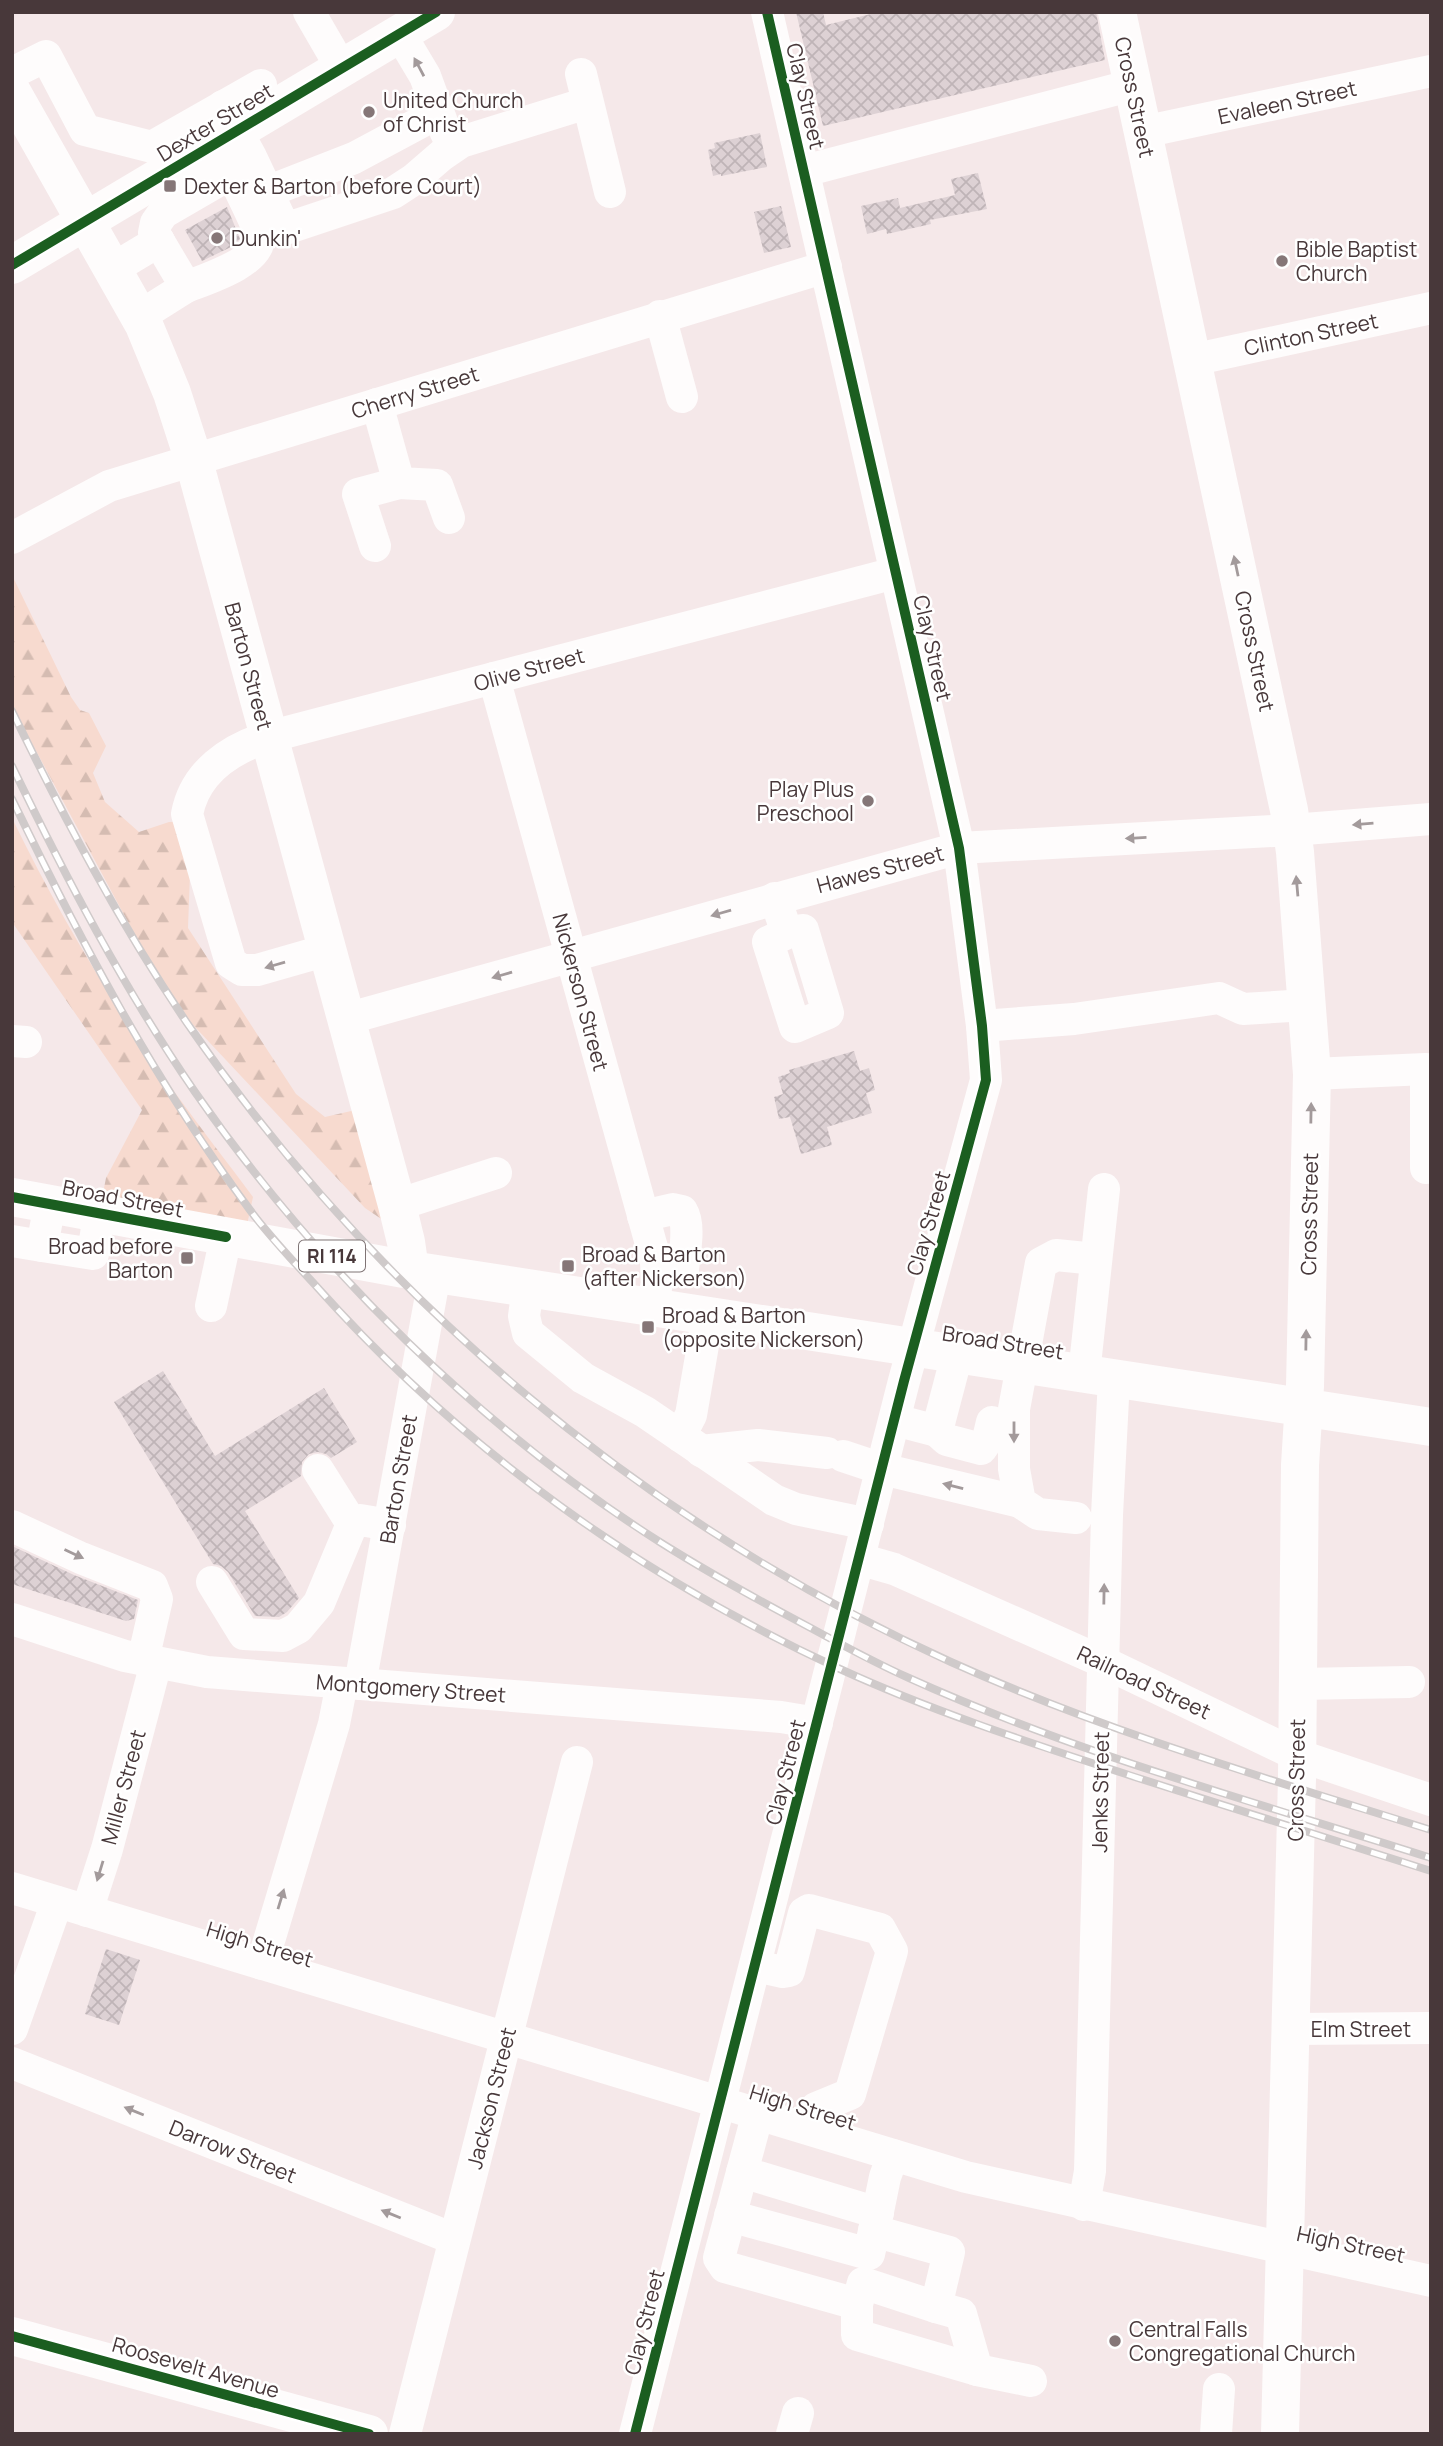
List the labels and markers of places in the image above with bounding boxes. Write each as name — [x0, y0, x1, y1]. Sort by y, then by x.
place label: United Church of Christ — [383, 86, 523, 138]
marker: United Church of Christ — [361, 104, 377, 120]
place label: Dexter & Barton (before Court) — [184, 172, 482, 200]
marker: Dexter & Barton (before Court) — [162, 178, 178, 194]
place label: Dunkin' — [231, 224, 302, 252]
marker: Dunkin' — [209, 230, 225, 246]
place label: Bible Baptist Church — [1296, 235, 1417, 287]
marker: Bible Baptist Church — [1274, 253, 1290, 269]
place label: Play Plus Preschool — [757, 775, 854, 827]
marker: Play Plus Preschool — [860, 793, 876, 809]
place label: Broad before Barton — [48, 1232, 173, 1284]
place label: Broad & Barton (after Nickerson) — [582, 1240, 747, 1292]
marker: Broad before Barton — [179, 1250, 195, 1266]
marker: Broad & Barton (after Nickerson) — [560, 1258, 576, 1274]
place label: Broad & Barton (opposite Nickerson) — [662, 1301, 865, 1353]
marker: Broad & Barton (opposite Nickerson) — [640, 1319, 656, 1335]
place label: Central Falls Congregational Church — [1129, 2315, 1356, 2367]
marker: Central Falls Congregational Church — [1107, 2333, 1123, 2349]

